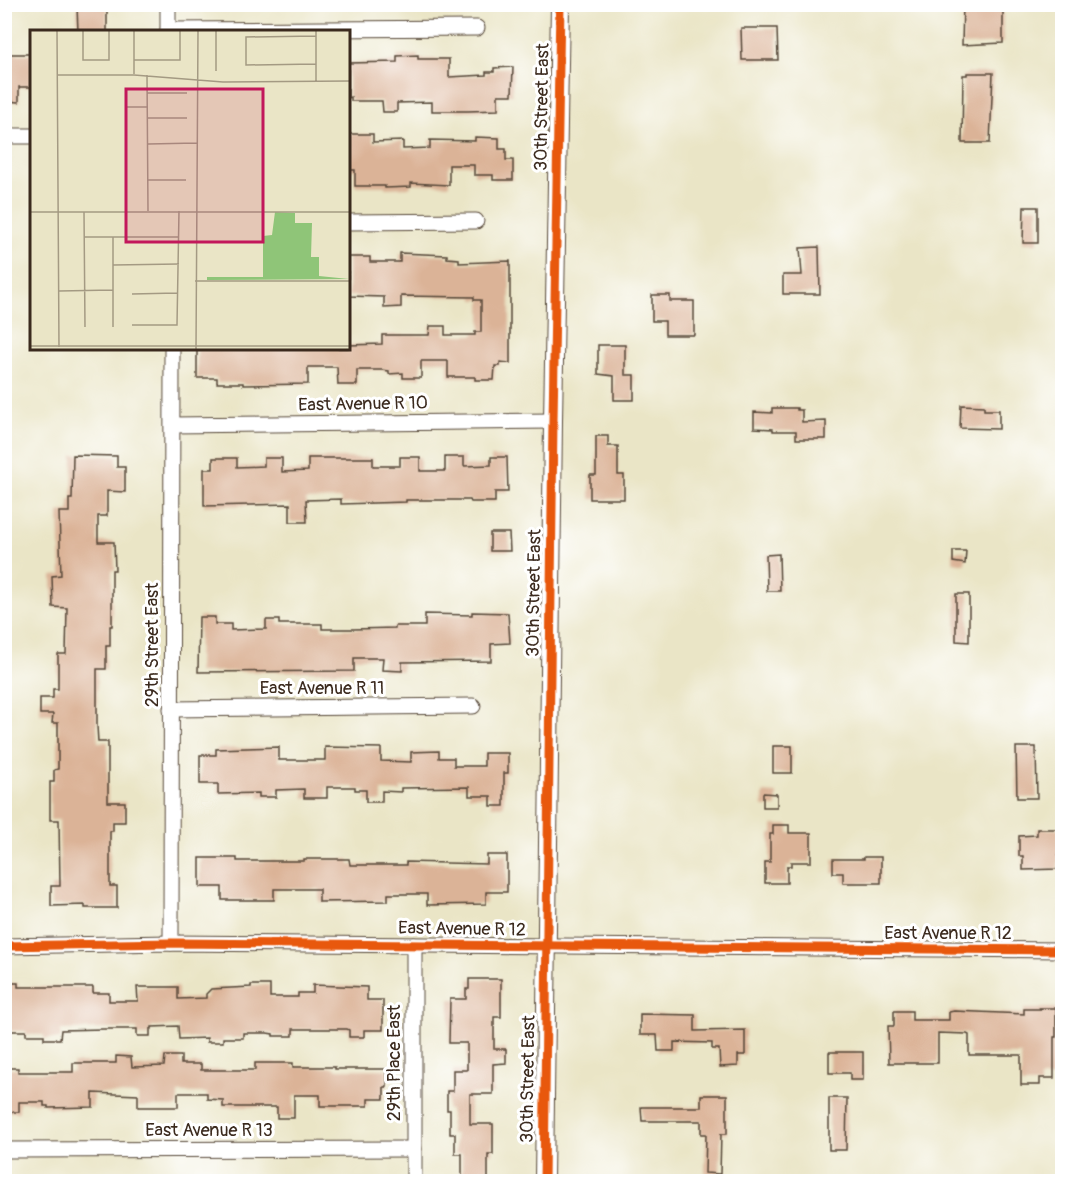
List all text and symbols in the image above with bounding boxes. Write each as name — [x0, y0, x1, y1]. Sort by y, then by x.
inset map — [30, 30, 350, 350]
street label: 30th Street East — [529, 42, 555, 171]
street label: East Avenue R 10 — [298, 391, 428, 417]
street label: 30th Street East — [521, 528, 547, 657]
street label: 29th Street East — [141, 582, 164, 707]
street label: East Avenue R 11 — [260, 677, 384, 700]
street label: East Avenue R 12 — [398, 916, 526, 942]
street label: East Avenue R 12 — [884, 922, 1012, 945]
street label: 29th Place East — [383, 1004, 406, 1121]
street label: 30th Street East — [515, 1014, 541, 1143]
street label: East Avenue R 13 — [145, 1119, 273, 1142]

